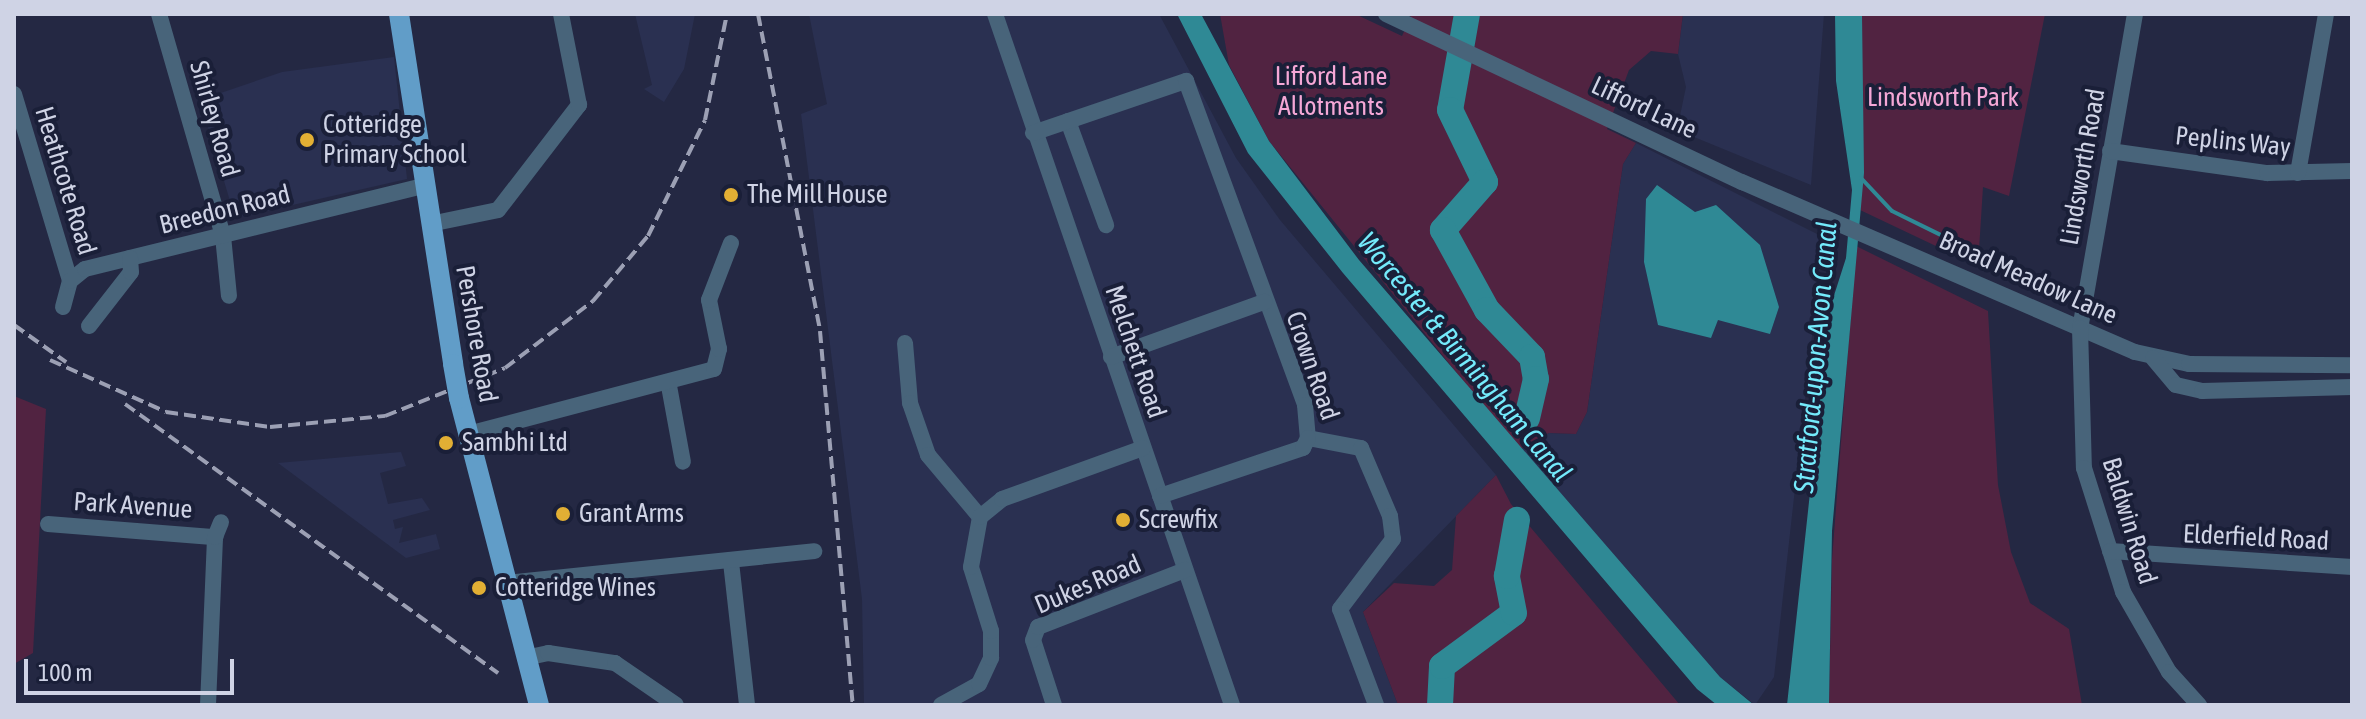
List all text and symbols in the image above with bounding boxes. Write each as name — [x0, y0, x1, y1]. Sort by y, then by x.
street label: Shirley Road — [183, 57, 245, 181]
park label: Lifford Lane Allotments — [1275, 61, 1387, 122]
street label: Lifford Lane — [1586, 70, 1702, 146]
park label: Lindsworth Park — [1867, 82, 2019, 114]
street label: Lindsworth Road — [2054, 86, 2112, 248]
street label: Heathcote Road — [28, 103, 102, 259]
place label: Cotteridge Primary School — [323, 109, 467, 170]
street label: Peplins Way — [2174, 120, 2292, 164]
marker: Cotteridge Primary School — [298, 131, 316, 149]
street label: Breedon Road — [156, 179, 294, 241]
place label: The Mill House — [747, 179, 887, 211]
marker: The Mill House — [722, 186, 740, 204]
water label: Stratford-upon-Avon Canal — [1786, 220, 1844, 494]
water label: Worcester & Birmingham Canal — [1351, 225, 1579, 489]
street label: Broad Meadow Lane — [1934, 225, 2122, 331]
street label: Pershore Road — [449, 263, 503, 405]
street label: Melchett Road — [1098, 282, 1172, 422]
street label: Crown Road — [1279, 308, 1345, 424]
place label: Sambhi Ltd — [462, 427, 568, 459]
marker: Sambhi Ltd — [437, 434, 455, 452]
street label: Baldwin Road — [2095, 454, 2163, 588]
street label: Park Avenue — [73, 486, 193, 526]
place label: Grant Arms — [579, 498, 684, 530]
place label: Screwfix — [1139, 504, 1218, 536]
marker: Grant Arms — [554, 505, 572, 523]
marker: Screwfix — [1114, 511, 1132, 529]
street label: Elderfield Road — [2182, 519, 2330, 557]
street label: Dukes Road — [1030, 549, 1146, 621]
place label: Cotteridge Wines — [495, 572, 656, 604]
marker: Cotteridge Wines — [470, 579, 488, 597]
scale bar — [28, 643, 238, 693]
text: 100 m — [38, 659, 92, 686]

